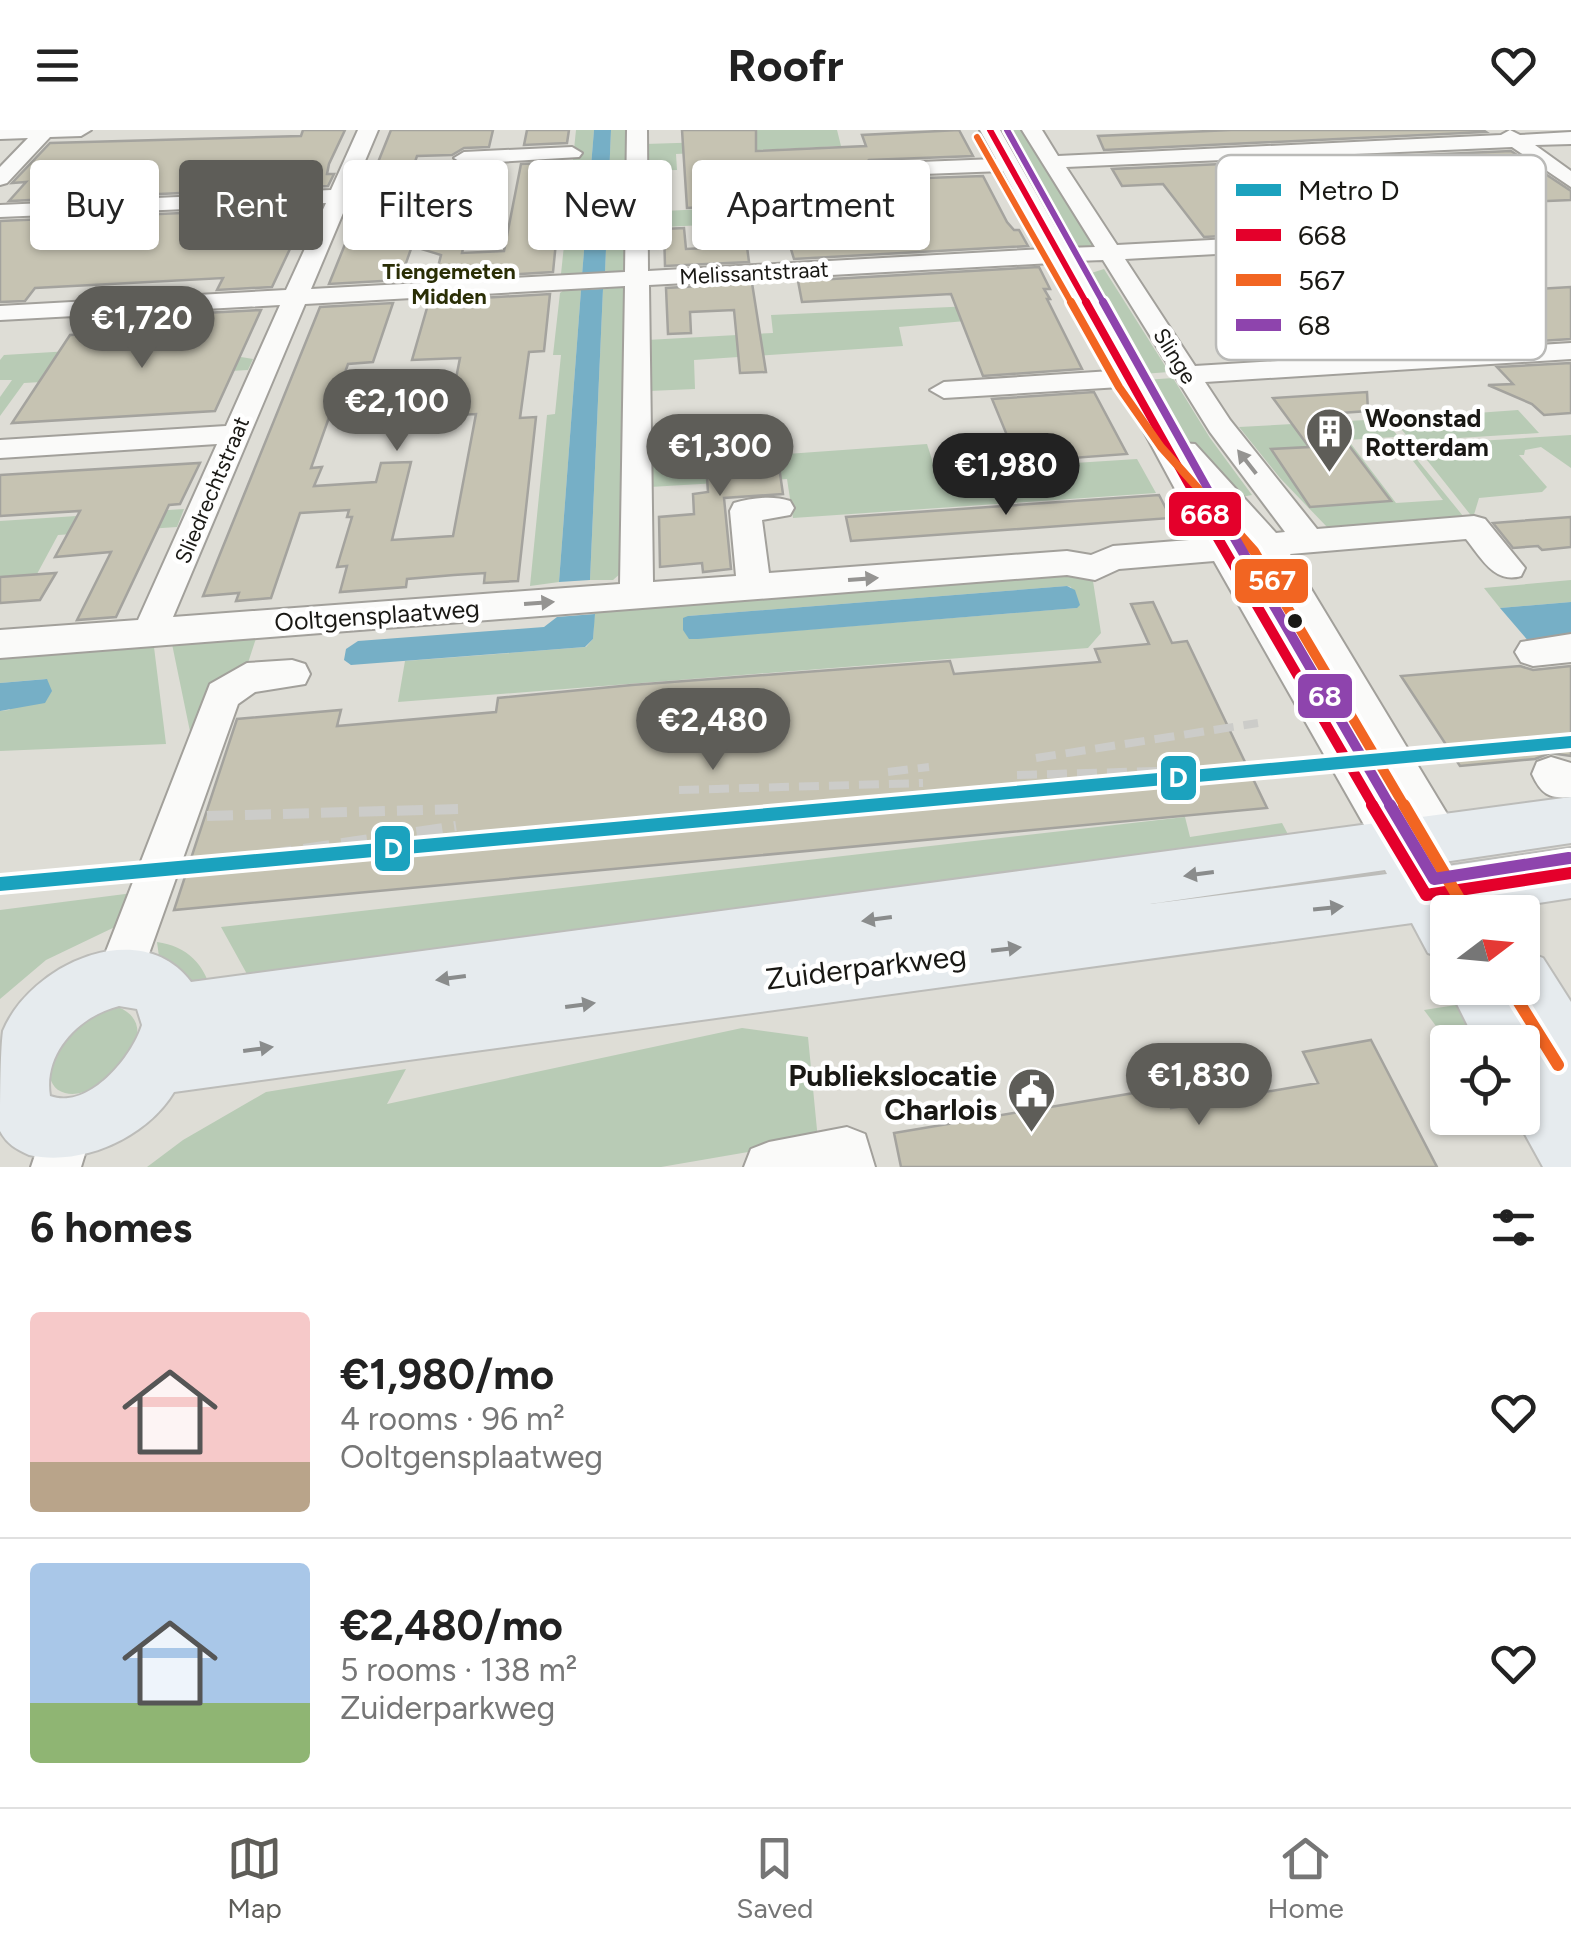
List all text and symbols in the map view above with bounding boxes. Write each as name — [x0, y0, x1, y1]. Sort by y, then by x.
icon: menu — [30, 38, 85, 93]
text: Roofr — [727, 38, 844, 92]
icon: heart — [1486, 38, 1541, 93]
legend — [1216, 155, 1546, 360]
chip: Buy — [30, 160, 159, 250]
chip: Rent — [179, 160, 323, 250]
chip: Filters — [343, 160, 508, 250]
chip: New — [528, 160, 672, 250]
chip: Apartment — [692, 160, 930, 250]
text: Metro D — [1298, 173, 1399, 207]
text: 668 — [1298, 218, 1347, 252]
street label: Melissantstraat — [679, 256, 829, 290]
district label: Tiengemeten Midden — [382, 258, 516, 310]
text: 567 — [1298, 263, 1345, 297]
pin: €1,720 — [61, 286, 223, 371]
text: €1,720 — [91, 299, 193, 337]
text: 68 — [1298, 308, 1331, 342]
street label: Slinge — [1147, 323, 1203, 389]
pin: €2,100 — [316, 369, 478, 454]
text: €2,100 — [345, 382, 449, 420]
place label: Woonstad Rotterdam — [1365, 403, 1489, 462]
building icon: Woonstad Rotterdam — [1304, 406, 1356, 474]
street label: Sliedrechtstraat — [169, 412, 255, 568]
pin: €1,300 — [639, 414, 801, 499]
text: €1,300 — [668, 427, 772, 465]
pin: €1,980 — [925, 433, 1087, 518]
text: €1,980 — [955, 446, 1057, 484]
one-way arrow — [1237, 449, 1258, 475]
line badge: 668 — [1167, 490, 1243, 538]
text: 668 — [1180, 497, 1230, 531]
line badge: 567 — [1233, 557, 1310, 605]
text: 567 — [1248, 563, 1296, 597]
one-way arrow — [847, 570, 879, 586]
street label: Ooltgensplaatweg — [273, 593, 481, 637]
one-way arrow — [523, 595, 555, 611]
unlabelled marker — [1285, 611, 1305, 631]
line badge: 68 — [1296, 672, 1354, 720]
text: 68 — [1308, 679, 1342, 713]
pin: €2,480 — [632, 688, 794, 773]
text: €2,480 — [658, 701, 768, 739]
line badge: D — [1159, 754, 1198, 802]
text: D — [1168, 760, 1188, 794]
line badge: D — [373, 824, 412, 873]
text: D — [383, 831, 403, 865]
one-way arrow — [1182, 866, 1214, 882]
north arrow — [1430, 895, 1540, 1005]
map controls — [1430, 895, 1540, 1135]
one-way arrow — [1313, 900, 1345, 916]
one-way arrow — [860, 911, 892, 927]
street label: Zuiderparkweg — [764, 936, 968, 998]
one-way arrow — [991, 941, 1022, 957]
one-way arrow — [435, 971, 466, 987]
one-way arrow — [564, 997, 596, 1013]
button: locate — [1430, 1025, 1540, 1135]
one-way arrow — [242, 1041, 274, 1057]
pin: €1,830 — [1118, 1043, 1280, 1128]
text: €1,830 — [1148, 1056, 1250, 1094]
place label: Publiekslocatie Charlois — [788, 1057, 997, 1128]
public building icon: Publiekslocatie Charlois — [1006, 1066, 1058, 1134]
icon: filters — [1486, 1200, 1541, 1255]
text: 6 homes — [30, 1202, 192, 1253]
text: €1,980/mo — [340, 1349, 554, 1400]
icon: home — [110, 1352, 230, 1472]
icon: heart — [1486, 1385, 1541, 1440]
text: 4 rooms · 96 m² — [340, 1400, 565, 1438]
text: Ooltgensplaatweg — [340, 1438, 603, 1476]
text: €2,480/mo — [340, 1600, 563, 1651]
icon: home — [110, 1603, 230, 1723]
icon: heart — [1486, 1636, 1541, 1691]
text: 5 rooms · 138 m² — [340, 1651, 577, 1689]
text: Zuiderparkweg — [340, 1689, 555, 1727]
tab: Map — [227, 1831, 282, 1925]
tab: Saved — [736, 1831, 813, 1925]
tab: Home — [1268, 1831, 1344, 1925]

